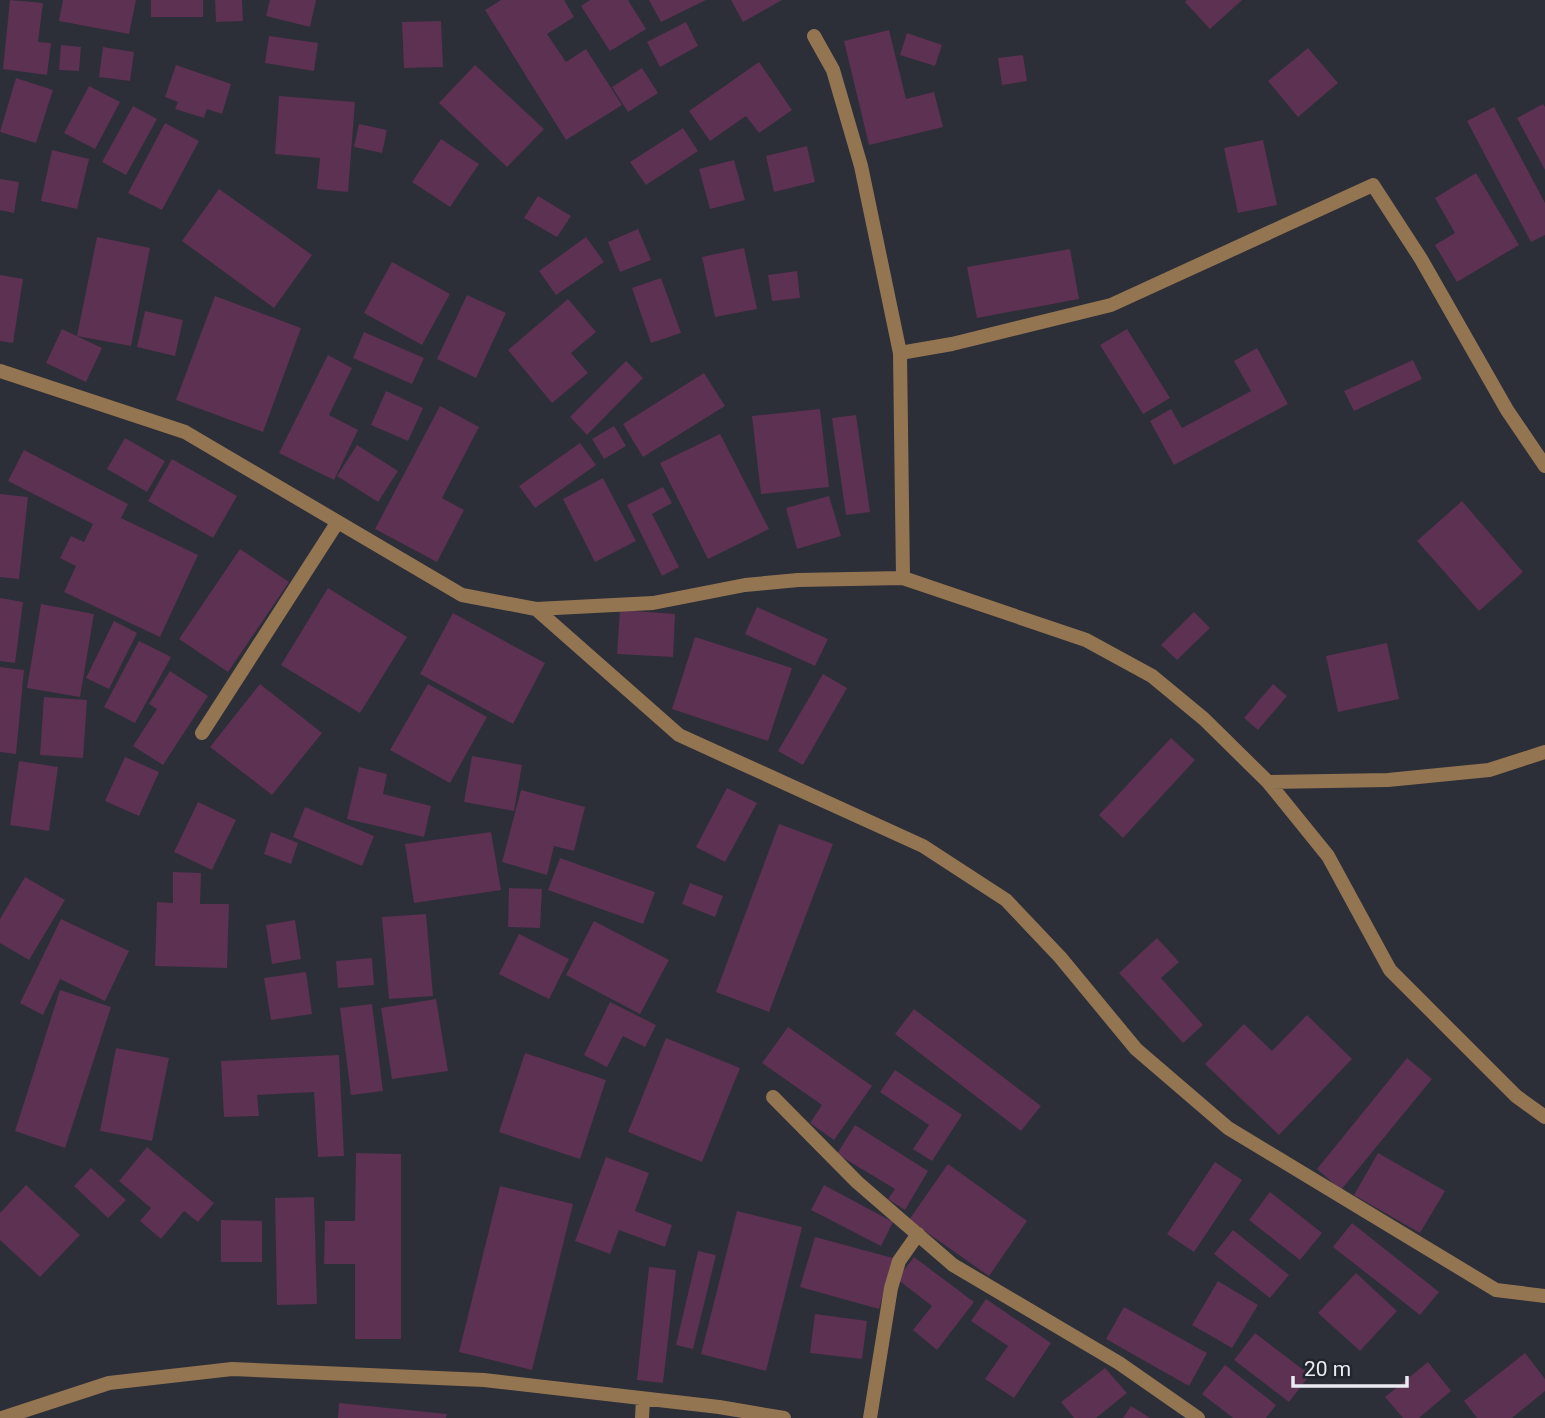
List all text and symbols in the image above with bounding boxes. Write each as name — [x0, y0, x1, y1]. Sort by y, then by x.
scale bar — [1293, 1344, 1407, 1388]
text: 20 m — [1304, 1357, 1351, 1381]

